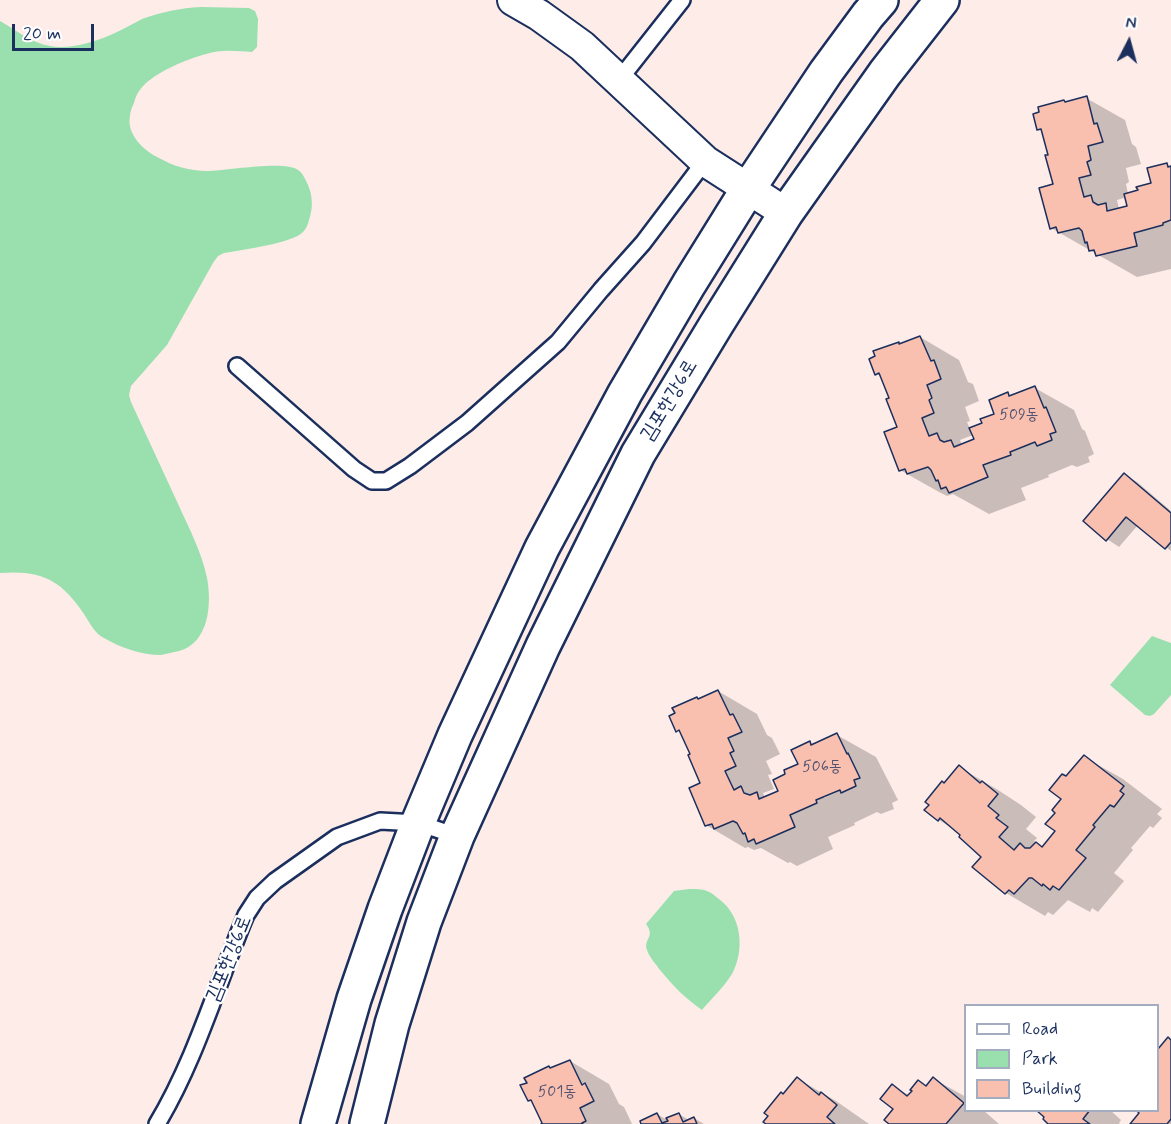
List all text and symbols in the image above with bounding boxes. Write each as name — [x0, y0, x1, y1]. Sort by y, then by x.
scale bar — [15, 12, 98, 50]
north arrow — [1099, 12, 1159, 72]
text: N — [1125, 13, 1137, 35]
text: 20 m — [23, 22, 61, 46]
street label: 김포한강6로 — [636, 356, 704, 446]
house number: 509동 — [999, 406, 1039, 426]
house number: 506동 — [802, 758, 842, 778]
street label: 김포한강6로 — [202, 912, 258, 1006]
legend — [964, 1004, 1159, 1112]
text: Road — [1022, 1017, 1058, 1041]
text: Park — [1022, 1047, 1058, 1071]
text: Building — [1022, 1077, 1082, 1101]
house number: 501동 — [538, 1083, 576, 1103]

